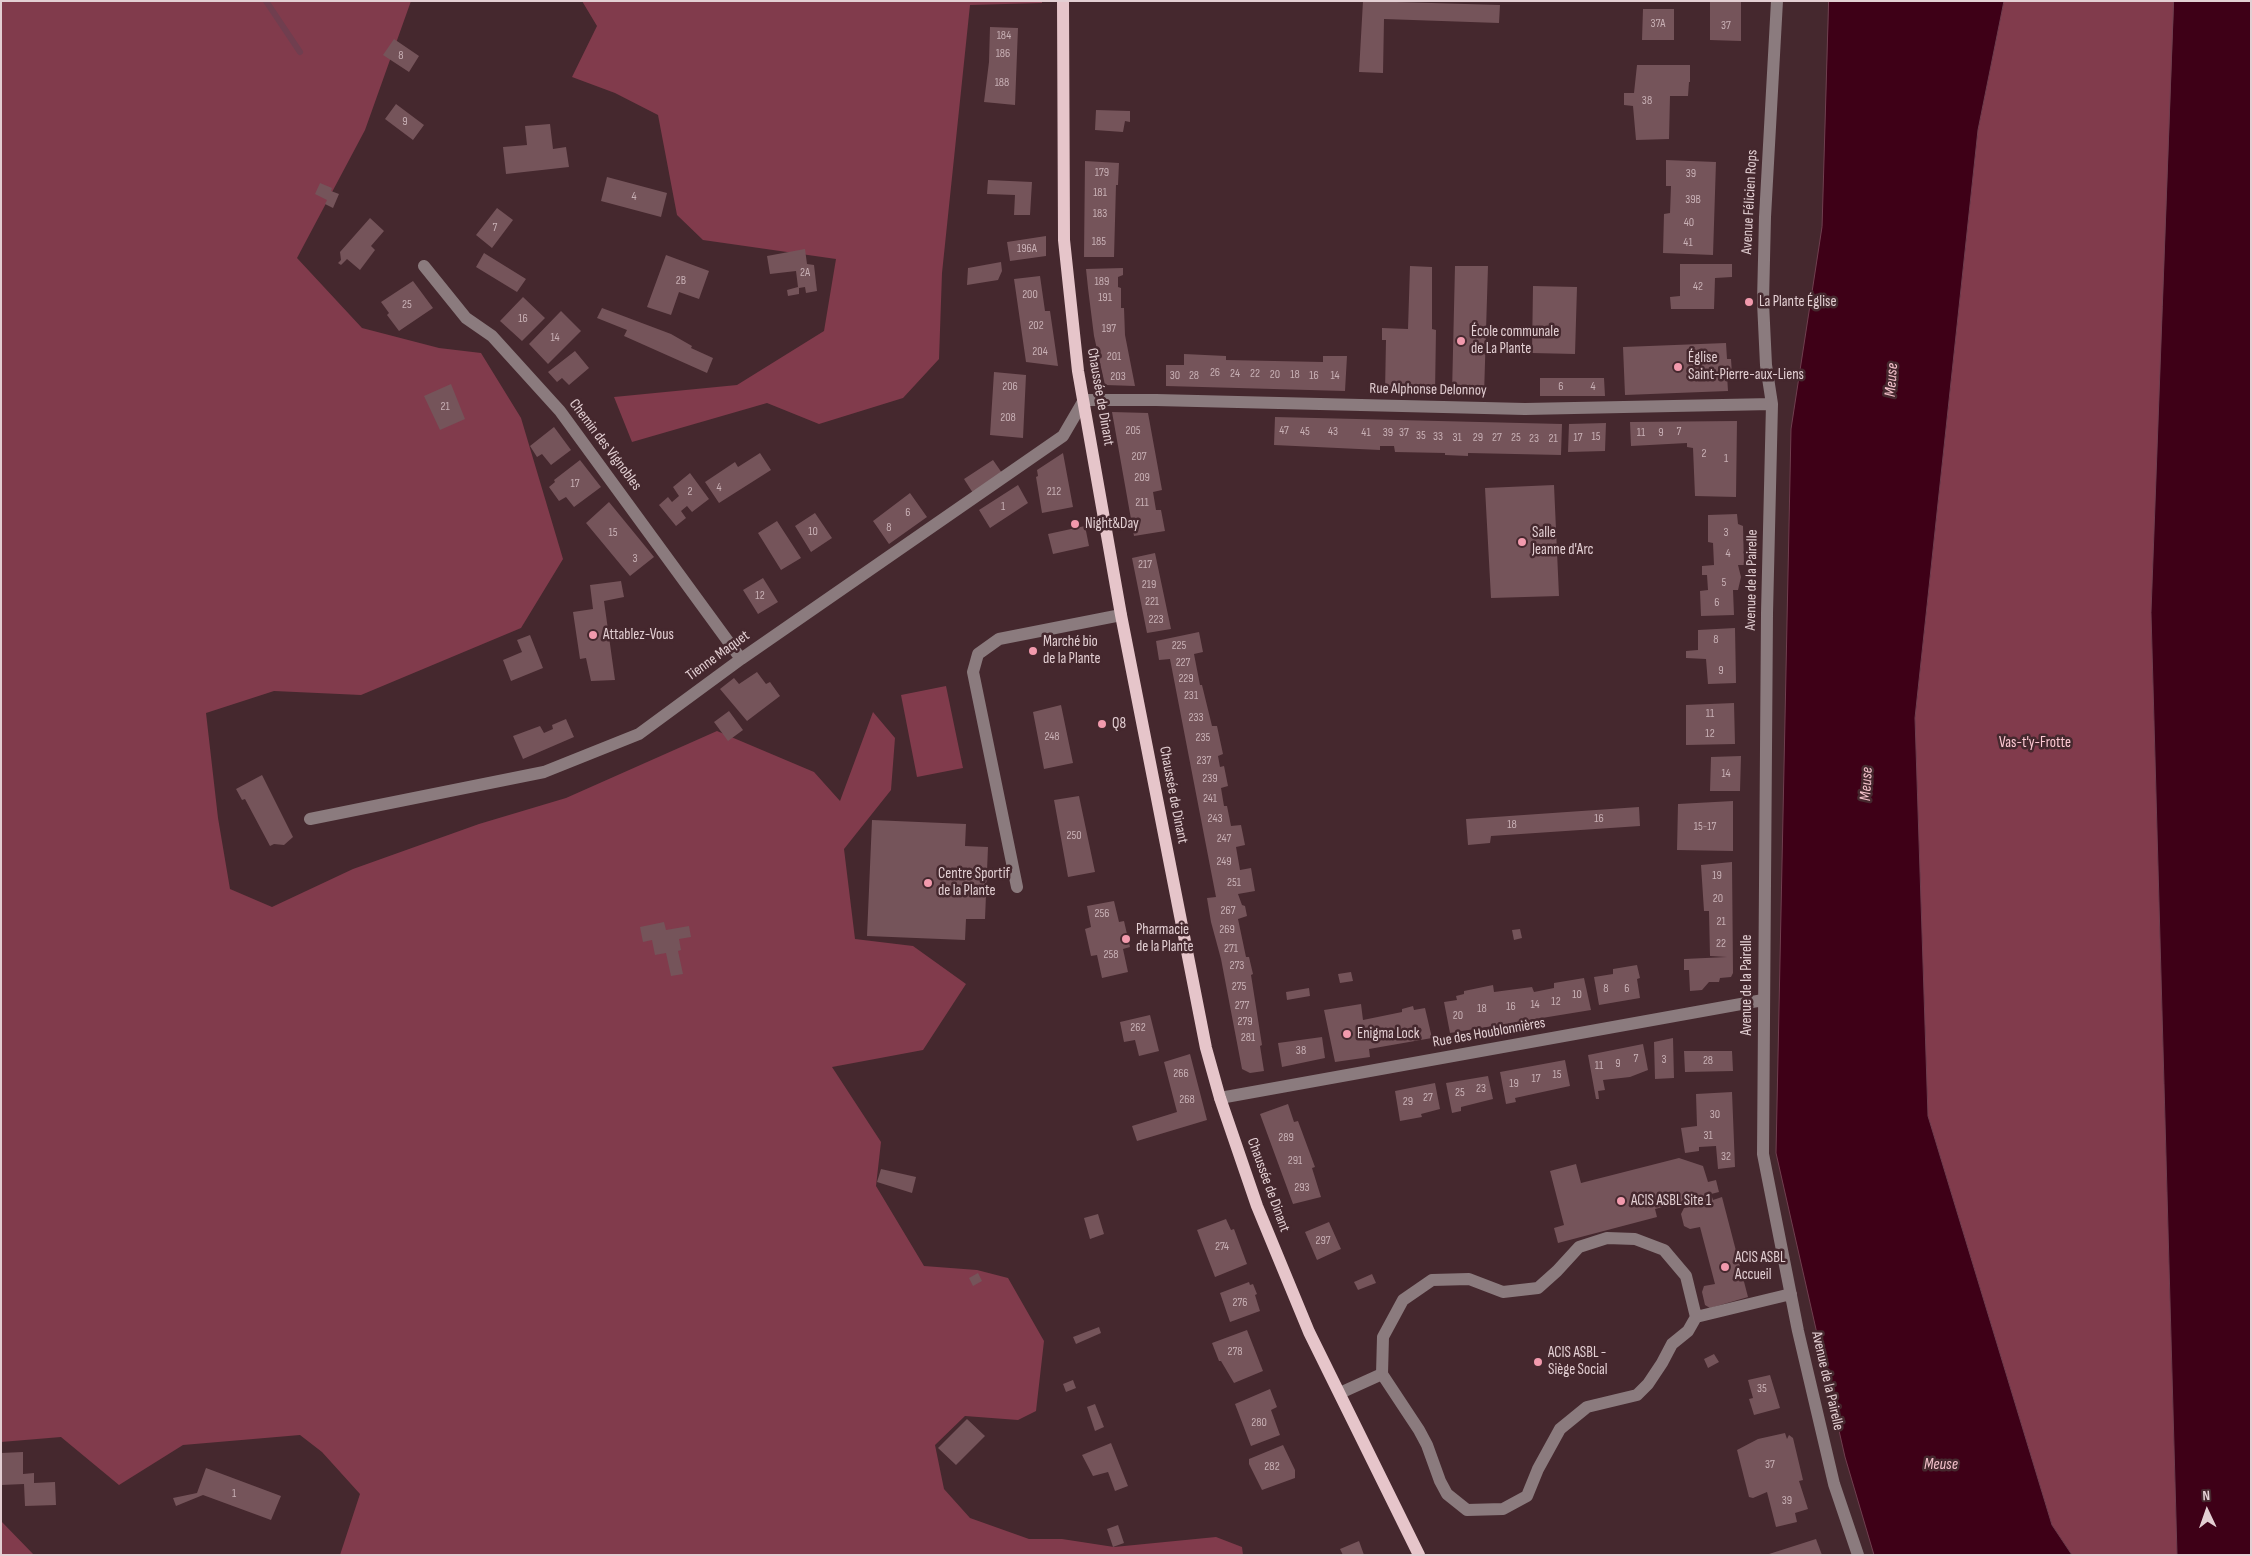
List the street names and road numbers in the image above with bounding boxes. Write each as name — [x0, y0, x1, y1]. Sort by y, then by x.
street label: Avenue Félicien Rops — [1738, 149, 1762, 255]
street label: Chaussée de Dinant — [1083, 347, 1117, 447]
street label: Rue Alphonse Delonnoy — [1369, 380, 1487, 400]
street label: Chemin des Vignobles — [565, 396, 645, 494]
street label: Avenue de la Pairelle — [1742, 529, 1762, 631]
street label: Tienne Maquet — [683, 627, 753, 685]
street label: Chaussée de Dinant — [1155, 745, 1191, 845]
street label: Avenue de la Pairelle — [1738, 934, 1756, 1036]
street label: Rue des Houblonnières — [1431, 1014, 1547, 1052]
street label: Chaussée de Dinant — [1243, 1135, 1293, 1235]
street label: Avenue de la Pairelle — [1807, 1330, 1847, 1432]

